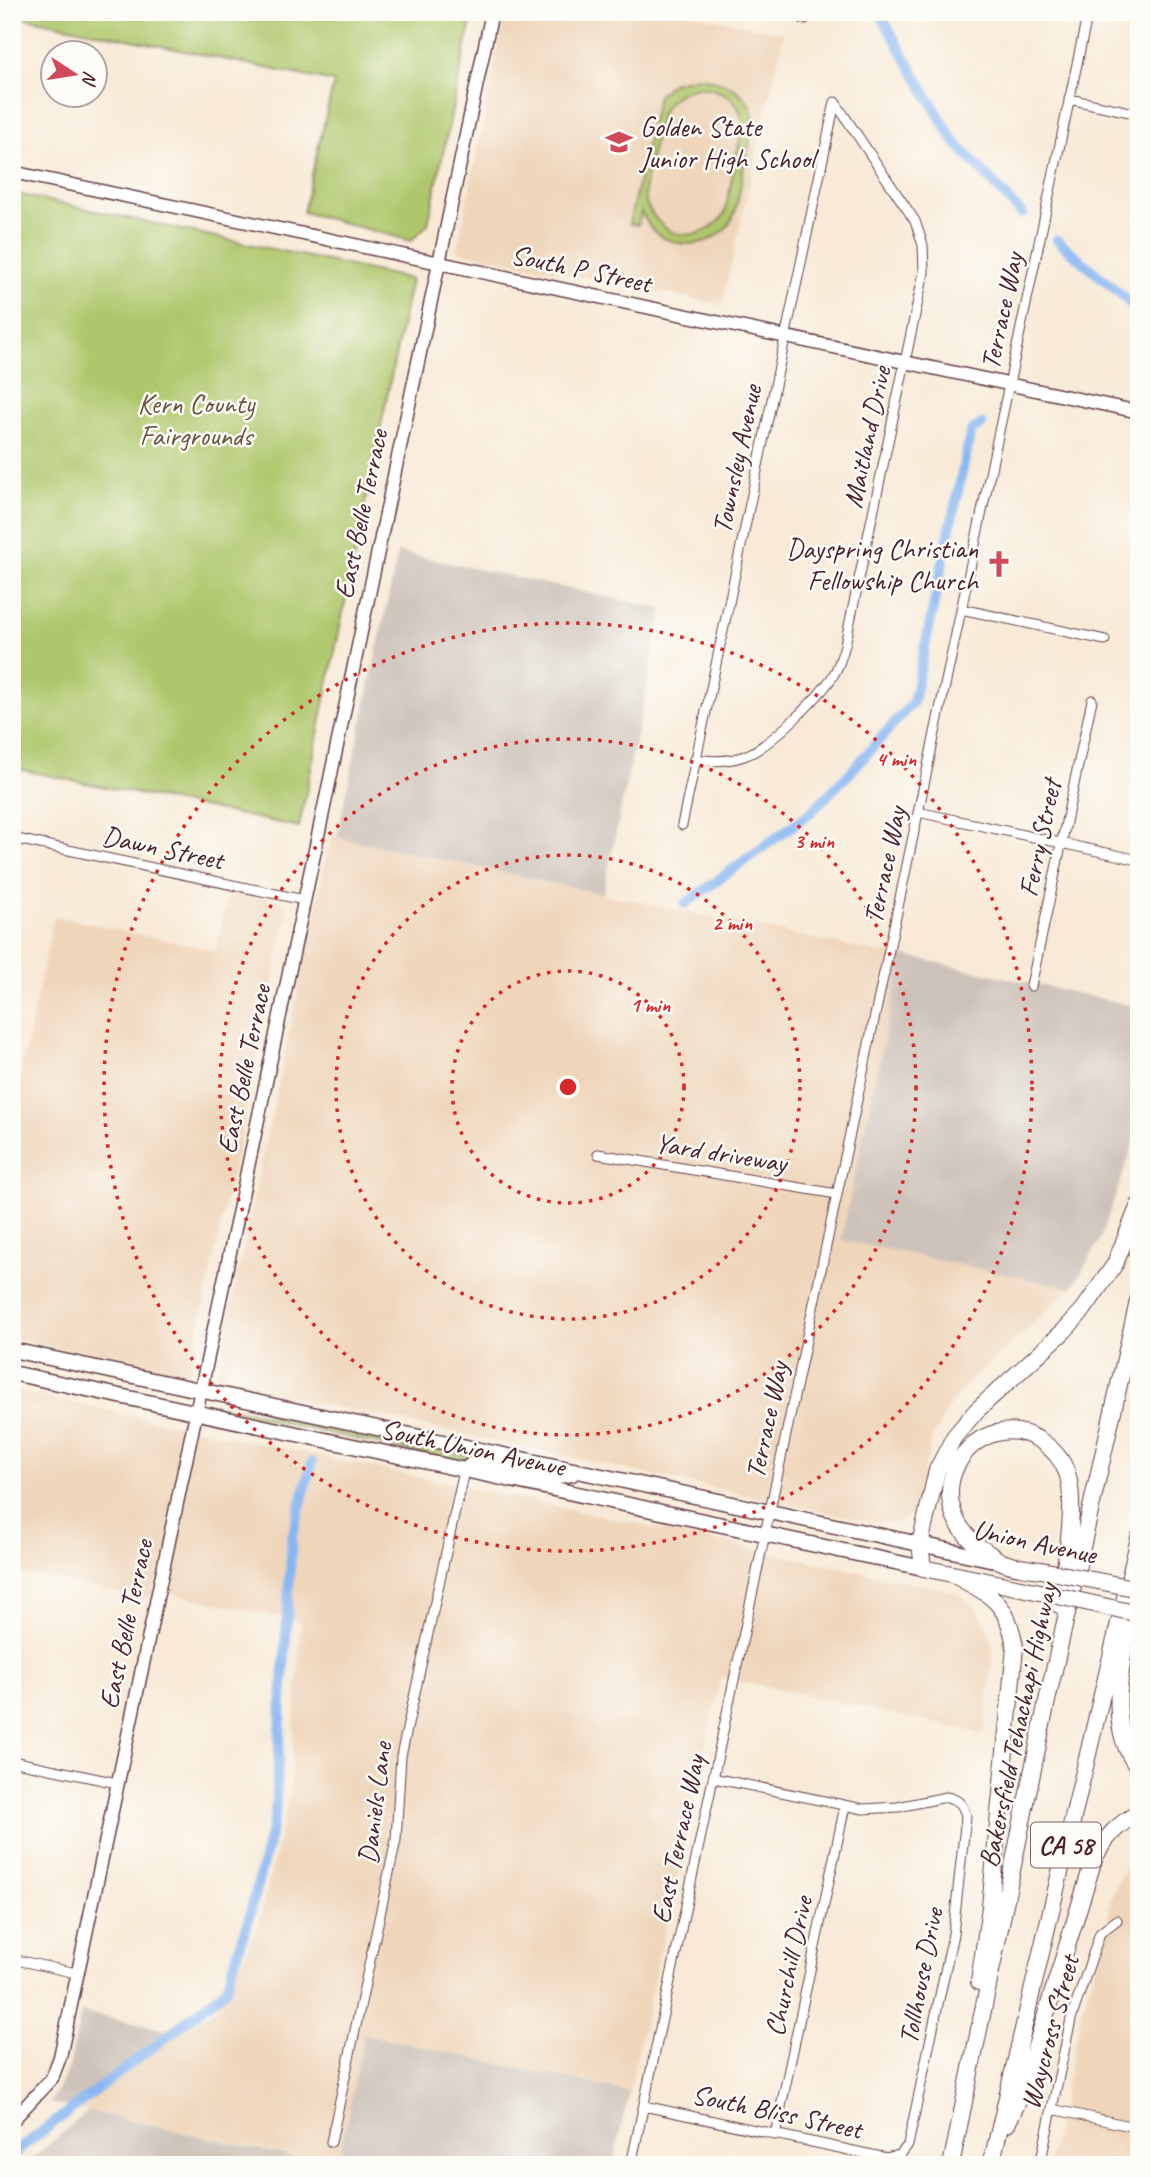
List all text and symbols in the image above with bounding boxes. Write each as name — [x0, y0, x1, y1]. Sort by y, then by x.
north arrow — [38, 38, 108, 108]
text: N — [76, 69, 103, 89]
place label: Golden State Junior High School — [638, 109, 820, 176]
school or university icon: Golden State Junior High School — [604, 127, 634, 157]
street label: South P Street — [508, 237, 657, 301]
street label: Terrace Way — [972, 247, 1031, 373]
street label: Maitland Drive — [834, 362, 899, 511]
street label: Townsley Avenue — [704, 380, 770, 537]
park label: Kern County Fairgrounds — [138, 386, 257, 453]
street label: East Belle Terrace — [326, 425, 396, 602]
place label: Dayspring Christian Fellowship Church — [786, 531, 980, 598]
church icon: Dayspring Christian Fellowship Church — [984, 549, 1014, 579]
text: 4 min — [876, 746, 916, 772]
street label: Ferry Street — [1010, 773, 1070, 900]
street label: Terrace Way — [855, 801, 914, 927]
street label: Dawn Street — [99, 818, 229, 878]
text: 3 min — [794, 828, 834, 854]
text: 2 min — [712, 910, 752, 936]
street label: East Belle Terrace — [209, 980, 279, 1157]
text: 1 min — [630, 992, 670, 1018]
centre of rings — [556, 1075, 580, 1099]
street label: Yard driveway — [653, 1125, 792, 1181]
street label: Terrace Way — [737, 1356, 796, 1482]
street label: South Union Avenue — [378, 1411, 570, 1484]
street label: Union Avenue — [970, 1511, 1101, 1572]
street label: East Belle Terrace — [91, 1535, 161, 1712]
street label: Bakersfield Tehachapi Highway — [970, 1578, 1065, 1870]
street label: Daniels Lane — [350, 1738, 400, 1866]
street label: East Terrace Way — [643, 1749, 713, 1926]
road number: CA 58 — [1031, 1822, 1101, 1868]
street label: Churchill Drive — [757, 1891, 821, 2039]
street label: Tollhouse Drive — [890, 1903, 951, 2047]
street label: Waycross Street — [1012, 1949, 1087, 2113]
street label: South Bliss Street — [689, 2076, 868, 2147]

